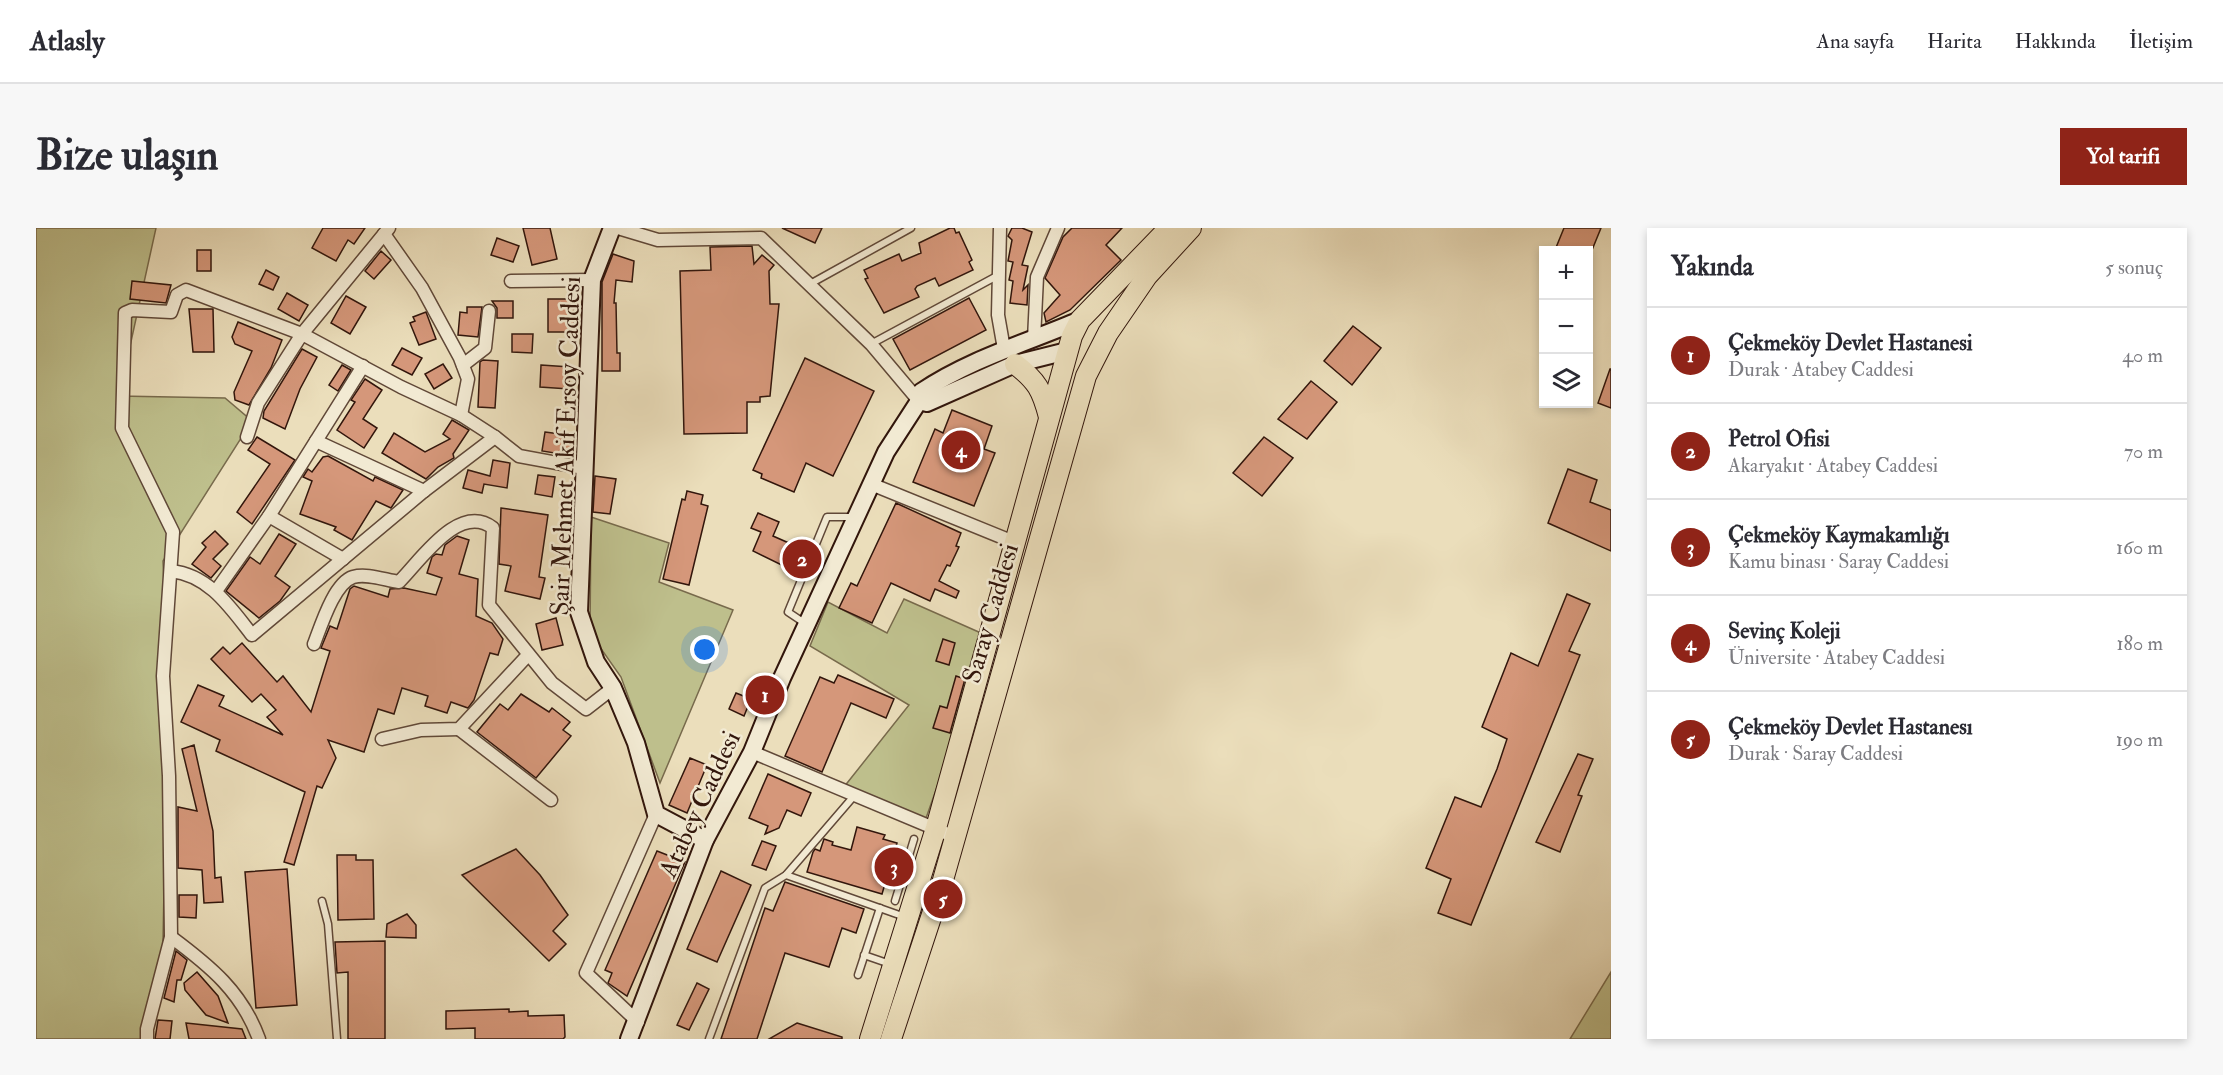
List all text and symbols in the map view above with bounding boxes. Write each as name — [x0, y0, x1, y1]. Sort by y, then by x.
text: Atlasly — [30, 24, 104, 59]
text: Ana sayfa — [1817, 28, 1894, 55]
text: Harita — [1927, 28, 1982, 55]
text: Hakkında — [2015, 28, 2096, 55]
text: İletişim — [2129, 28, 2193, 55]
button: Yol tarifi — [2060, 128, 2187, 185]
text: Bize ulaşın — [36, 130, 218, 182]
map controls — [1539, 246, 1593, 408]
button: + — [1539, 246, 1593, 300]
text: Yakında — [1671, 251, 1753, 283]
text: 5 sonuç — [2105, 255, 2163, 280]
street label: Şair Mehmet Akif Ersoy Caddesi — [544, 276, 588, 616]
button: − — [1539, 300, 1593, 354]
text: Çekmeköy Devlet Hastanesi — [1728, 329, 1973, 357]
text: 1 — [1687, 343, 1694, 368]
text: 40 m — [2122, 343, 2163, 368]
button: layers — [1539, 354, 1593, 408]
text: Durak · Atabey Caddesi — [1728, 357, 1914, 382]
text: Petrol Ofisi — [1728, 425, 1830, 453]
pin: 4 — [942, 428, 980, 472]
text: 2 — [1685, 439, 1696, 464]
text: 70 m — [2124, 439, 2163, 464]
text: Akaryakıt · Atabey Caddesi — [1728, 453, 1938, 478]
text: Çekmeköy Kaymakamlığı — [1728, 521, 1950, 549]
text: 3 — [1687, 535, 1694, 560]
text: 160 m — [2116, 535, 2163, 560]
pin: 2 — [782, 536, 822, 582]
street label: Saray Caddesi — [956, 540, 1026, 687]
text: Kamu binası · Saray Caddesi — [1728, 549, 1949, 574]
text: Sevinç Koleji — [1728, 617, 1841, 645]
text: 4 — [1685, 631, 1696, 656]
text: 180 m — [2116, 631, 2163, 656]
your location — [690, 635, 719, 664]
text: Üniversite · Atabey Caddesi — [1728, 645, 1945, 670]
pin: 1 — [746, 672, 784, 718]
text: Çekmeköy Devlet Hastanesı — [1728, 713, 1973, 741]
street label: Atabey Caddesi — [652, 726, 748, 884]
text: 5 — [1686, 727, 1695, 752]
text: 190 m — [2116, 727, 2163, 752]
text: Durak · Saray Caddesi — [1728, 741, 1903, 766]
pin: 3 — [874, 844, 914, 890]
pin: 5 — [924, 876, 962, 922]

